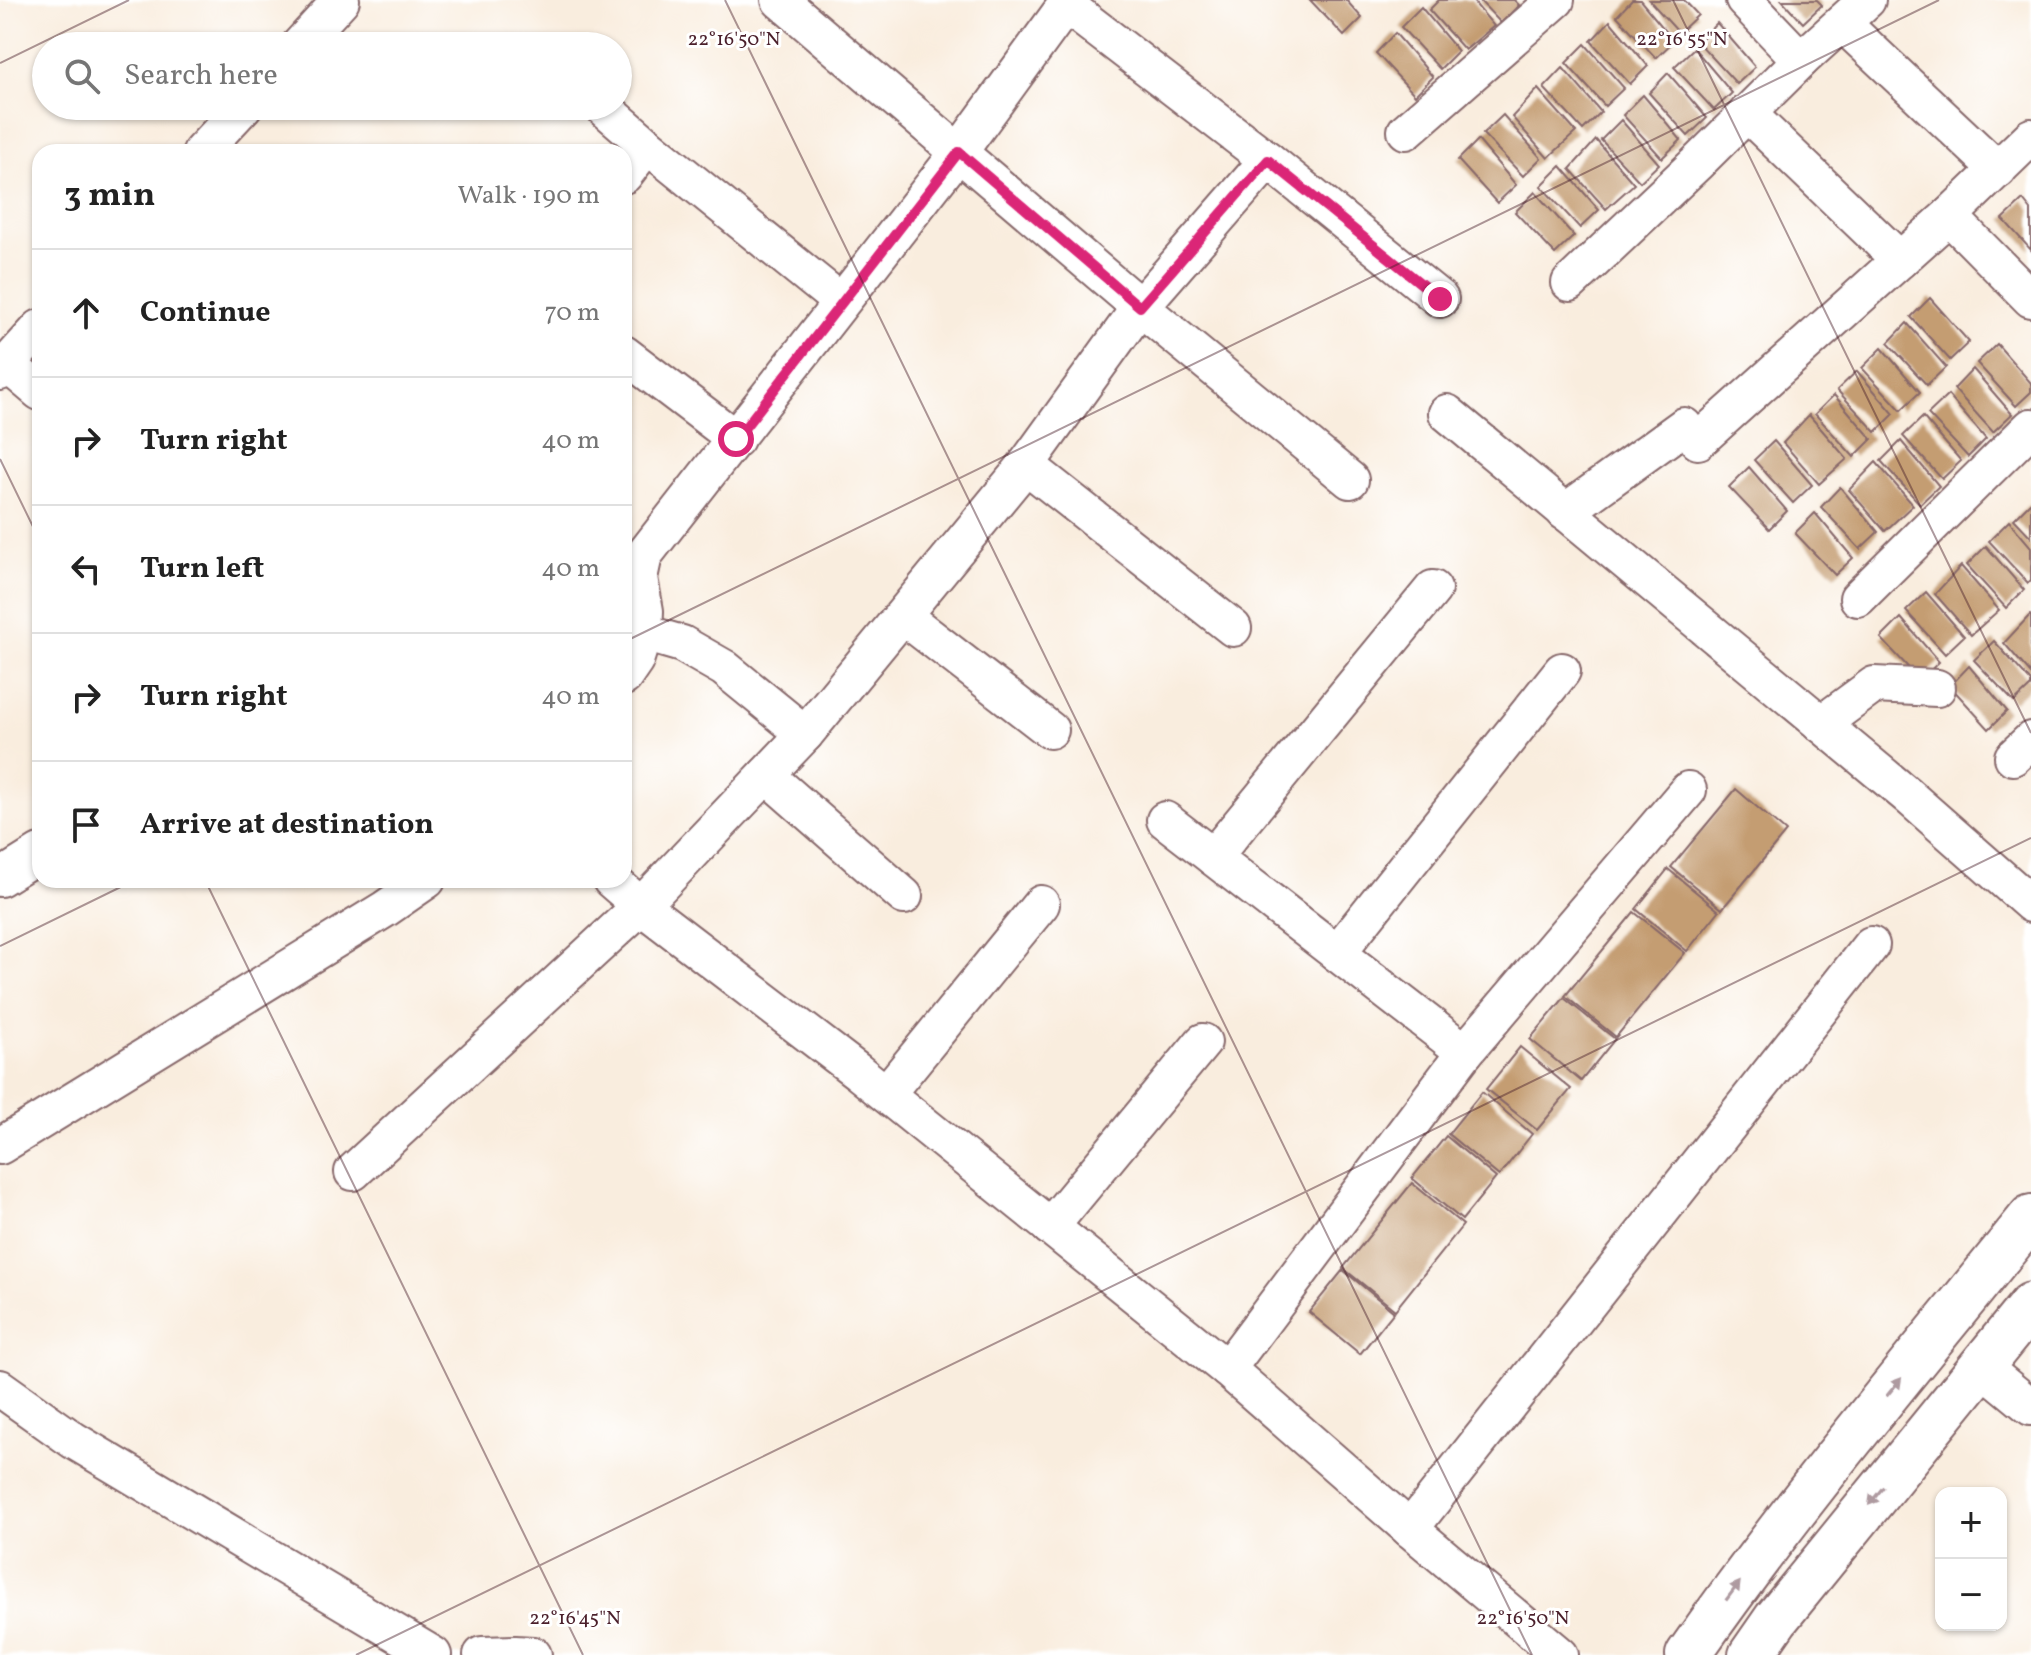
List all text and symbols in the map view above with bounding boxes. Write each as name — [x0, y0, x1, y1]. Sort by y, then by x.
text: 22°16'50"N — [688, 26, 781, 54]
text: 22°16'55"N — [1636, 26, 1728, 54]
search box — [32, 32, 632, 120]
icon: search — [60, 54, 104, 98]
text: Search here — [124, 55, 278, 97]
text: 3 min — [64, 173, 155, 220]
text: Walk · 190 m — [457, 178, 600, 214]
route end — [1422, 281, 1458, 317]
icon: ahead — [64, 291, 108, 335]
text: Continue — [140, 292, 271, 334]
text: 70 m — [545, 295, 600, 331]
icon: right — [64, 419, 108, 463]
text: Turn right — [140, 420, 288, 462]
route start — [718, 421, 754, 457]
text: 40 m — [541, 423, 600, 459]
icon: left — [64, 547, 108, 591]
text: Turn left — [140, 548, 264, 590]
text: 40 m — [541, 551, 600, 587]
icon: right — [64, 675, 108, 719]
text: Turn right — [140, 676, 288, 718]
text: 40 m — [541, 679, 600, 715]
icon: arrive — [64, 803, 108, 847]
text: Arrive at destination — [140, 804, 434, 846]
one-way arrow — [1885, 1377, 1902, 1397]
one-way arrow — [1867, 1485, 1884, 1506]
map controls — [1935, 1487, 2007, 1631]
button: + — [1935, 1487, 2007, 1559]
button: − — [1935, 1559, 2007, 1631]
one-way arrow — [1724, 1581, 1740, 1602]
text: 22°16'45"N — [529, 1605, 621, 1633]
text: 22°16'50"N — [1477, 1605, 1570, 1633]

